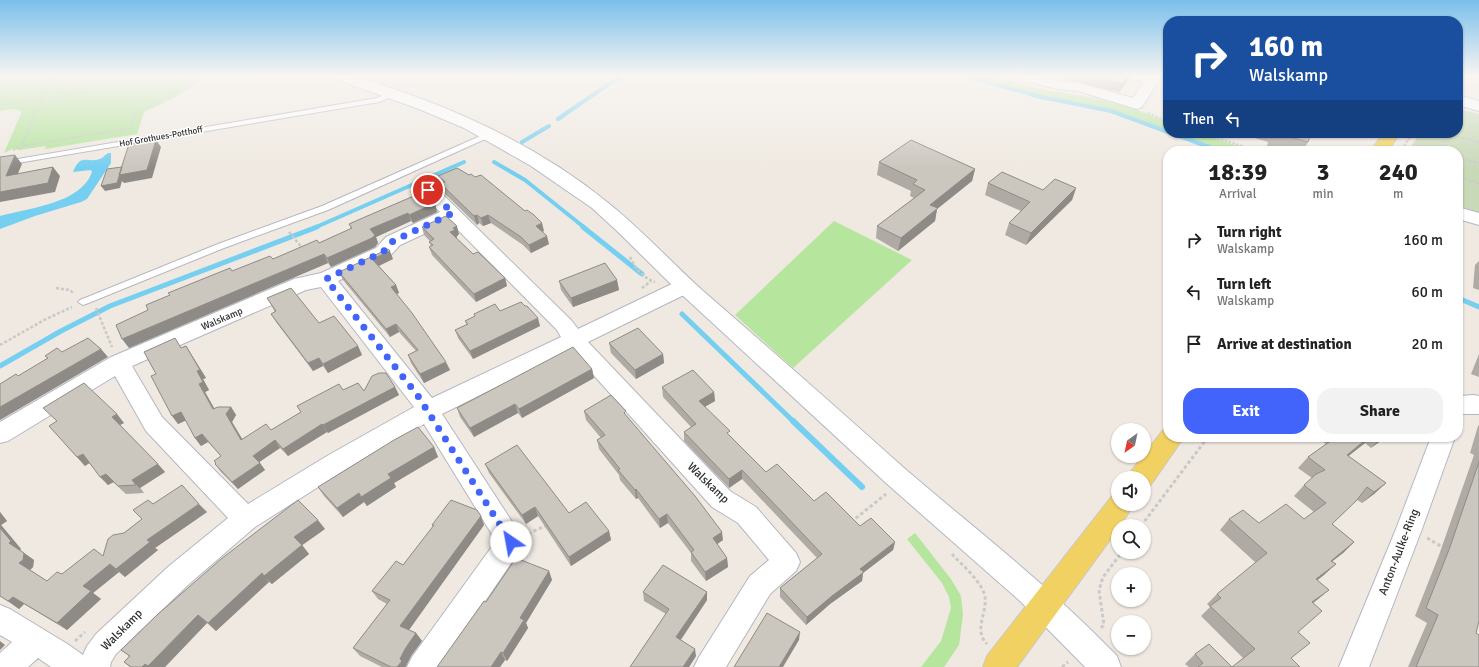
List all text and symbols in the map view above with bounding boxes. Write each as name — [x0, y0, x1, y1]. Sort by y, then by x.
text: 160 m — [1249, 30, 1323, 64]
icon: right — [1183, 32, 1235, 84]
text: Walskamp — [1249, 64, 1328, 86]
icon: left — [1222, 108, 1244, 130]
text: Then — [1183, 110, 1214, 128]
street label: Hof Grothues-Potthoff — [118, 124, 205, 150]
text: 18:39 — [1208, 157, 1267, 187]
text: 3 — [1317, 157, 1329, 187]
text: 240 — [1379, 157, 1418, 187]
pin — [411, 173, 445, 207]
icon: arrive — [417, 179, 439, 201]
text: Arrival — [1219, 186, 1256, 202]
text: min — [1313, 186, 1334, 202]
text: m — [1393, 186, 1403, 202]
text: Turn right — [1217, 223, 1282, 241]
icon: right — [1183, 229, 1205, 251]
text: 160 m — [1403, 231, 1443, 249]
text: Walskamp — [1217, 241, 1274, 257]
text: Turn left — [1217, 275, 1271, 293]
icon: left — [1183, 281, 1205, 303]
text: 60 m — [1412, 283, 1443, 301]
text: Walskamp — [1217, 293, 1274, 309]
street label: Walskamp — [199, 305, 245, 333]
icon: arrive — [1183, 333, 1205, 355]
text: Arrive at destination — [1217, 335, 1352, 353]
text: 20 m — [1412, 335, 1443, 353]
button: Exit — [1183, 388, 1309, 434]
button: Share — [1317, 388, 1443, 434]
north arrow — [1111, 423, 1151, 463]
map controls — [1111, 423, 1151, 655]
street label: Walskamp — [684, 459, 732, 507]
button: sound — [1111, 471, 1151, 511]
street label: Anton-Aulke-Ring — [1376, 507, 1422, 597]
button: search — [1111, 519, 1151, 559]
position arrow — [490, 521, 532, 563]
button: + — [1111, 567, 1151, 607]
street label: Walskamp — [98, 606, 146, 654]
button: − — [1111, 615, 1151, 655]

